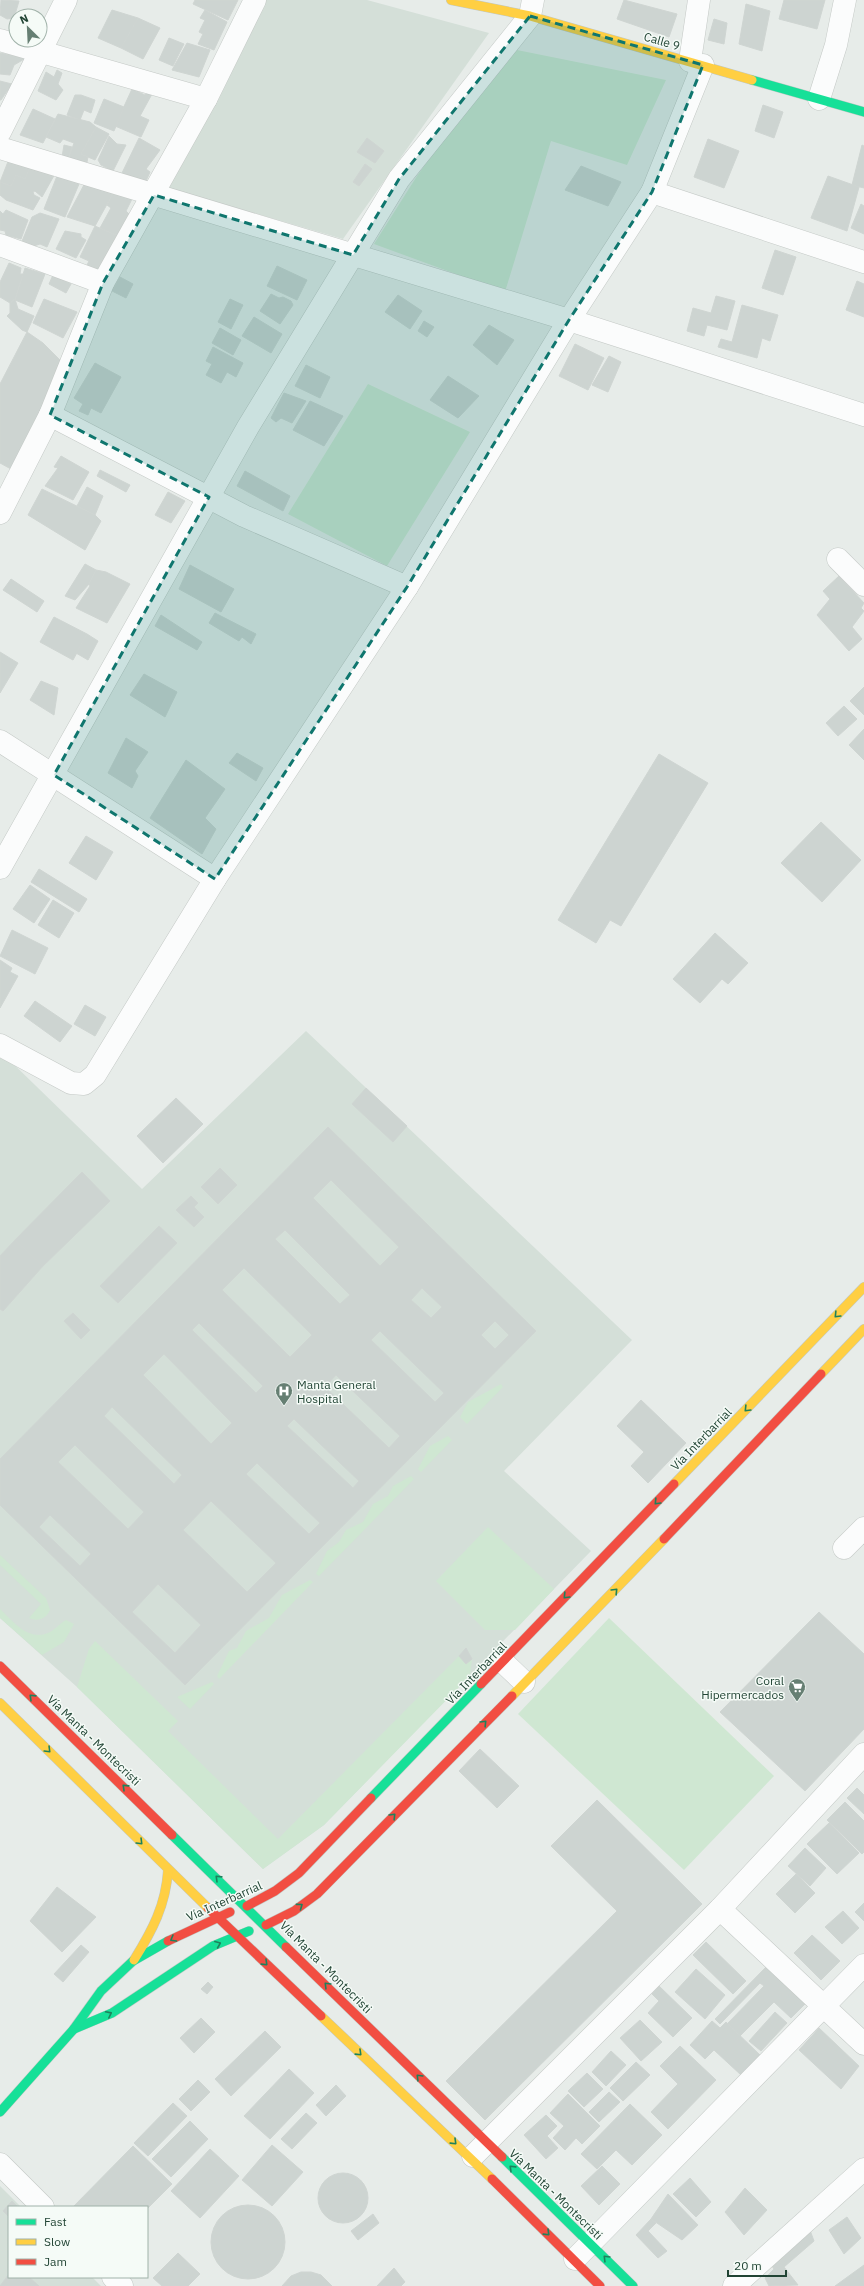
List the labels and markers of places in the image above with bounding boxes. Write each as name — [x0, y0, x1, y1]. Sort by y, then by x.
place label: Manta General Hospital — [297, 1377, 376, 1406]
hospital icon: Manta General Hospital — [274, 1381, 294, 1406]
place label: Coral Hipermercados — [701, 1673, 784, 1702]
supermarket icon: Coral Hipermercados — [787, 1677, 807, 1702]

